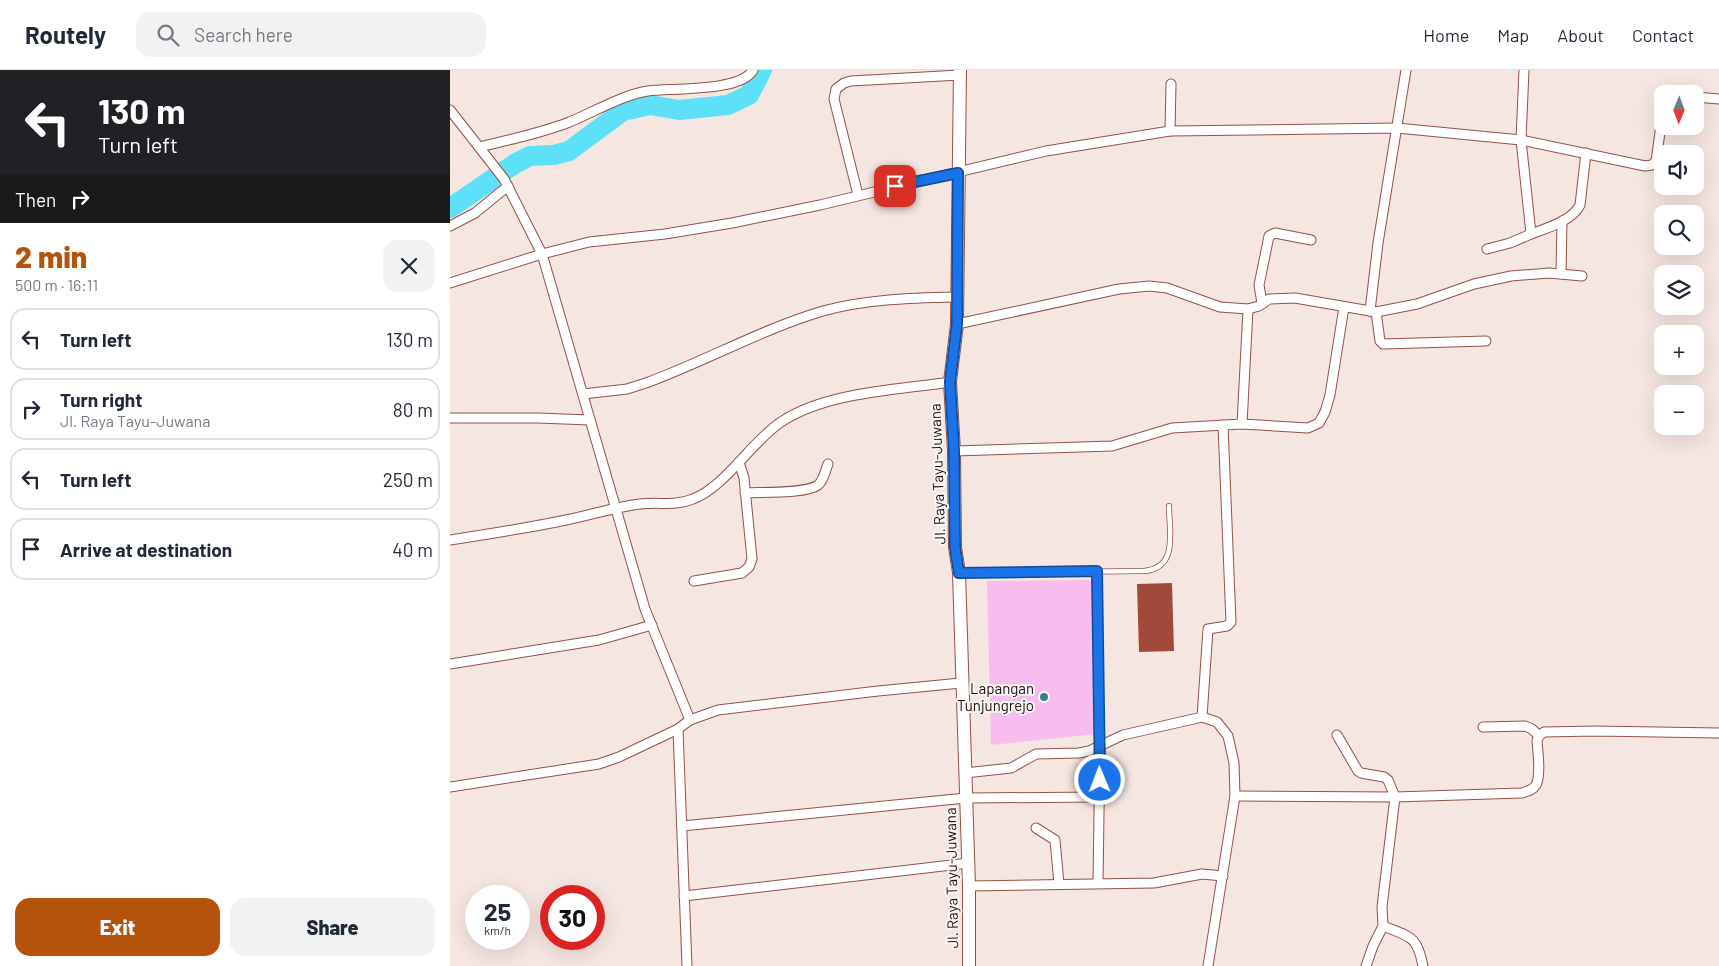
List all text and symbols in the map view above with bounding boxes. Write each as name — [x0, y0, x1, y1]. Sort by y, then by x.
search box — [136, 12, 486, 57]
text: Routely — [25, 20, 106, 49]
icon: search — [154, 21, 182, 49]
text: Search here — [194, 23, 293, 46]
text: Home — [1423, 24, 1469, 46]
text: Map — [1497, 24, 1529, 46]
text: About — [1557, 24, 1604, 46]
text: Contact — [1632, 24, 1694, 46]
north arrow — [1654, 85, 1704, 135]
map controls — [1654, 85, 1704, 435]
text: 130 m — [98, 89, 185, 131]
icon: left — [15, 90, 80, 155]
text: Turn left — [98, 131, 178, 157]
button: sound — [1654, 145, 1704, 195]
pin — [874, 165, 916, 207]
icon: arrive — [881, 172, 909, 200]
icon: right — [66, 185, 94, 213]
text: Then — [15, 188, 56, 211]
button: search — [1654, 205, 1704, 255]
text: 2 min — [15, 238, 87, 274]
button: close — [383, 240, 435, 292]
button: layers — [1654, 265, 1704, 315]
text: 500 m · 16:11 — [15, 275, 98, 294]
icon: left — [17, 325, 45, 353]
button: + — [1654, 325, 1704, 375]
text: Turn left — [60, 328, 131, 351]
text: 130 m — [386, 328, 433, 351]
button: − — [1654, 385, 1704, 435]
text: Turn right — [60, 388, 142, 411]
icon: right — [17, 395, 45, 423]
text: 80 m — [393, 398, 433, 421]
street label: Jl. Raya Tayu-Juwana — [926, 403, 948, 545]
text: Jl. Raya Tayu-Juwana — [60, 411, 210, 430]
icon: left — [17, 465, 45, 493]
text: Turn left — [60, 468, 131, 491]
text: 250 m — [383, 468, 433, 491]
icon: arrive — [17, 535, 45, 563]
text: Arrive at destination — [60, 538, 232, 561]
text: 40 m — [392, 538, 433, 561]
place label: Lapangan Tunjungrejo — [957, 679, 1034, 714]
marker: Lapangan Tunjungrejo — [1038, 691, 1050, 703]
position arrow — [1073, 753, 1125, 805]
street label: Jl. Raya Tayu-Juwana — [941, 807, 961, 949]
speed limit sign: 30 — [540, 885, 605, 950]
text: 25 — [484, 896, 511, 926]
button: Exit — [15, 898, 220, 956]
button: Share — [230, 898, 435, 956]
text: km/h — [484, 923, 511, 937]

